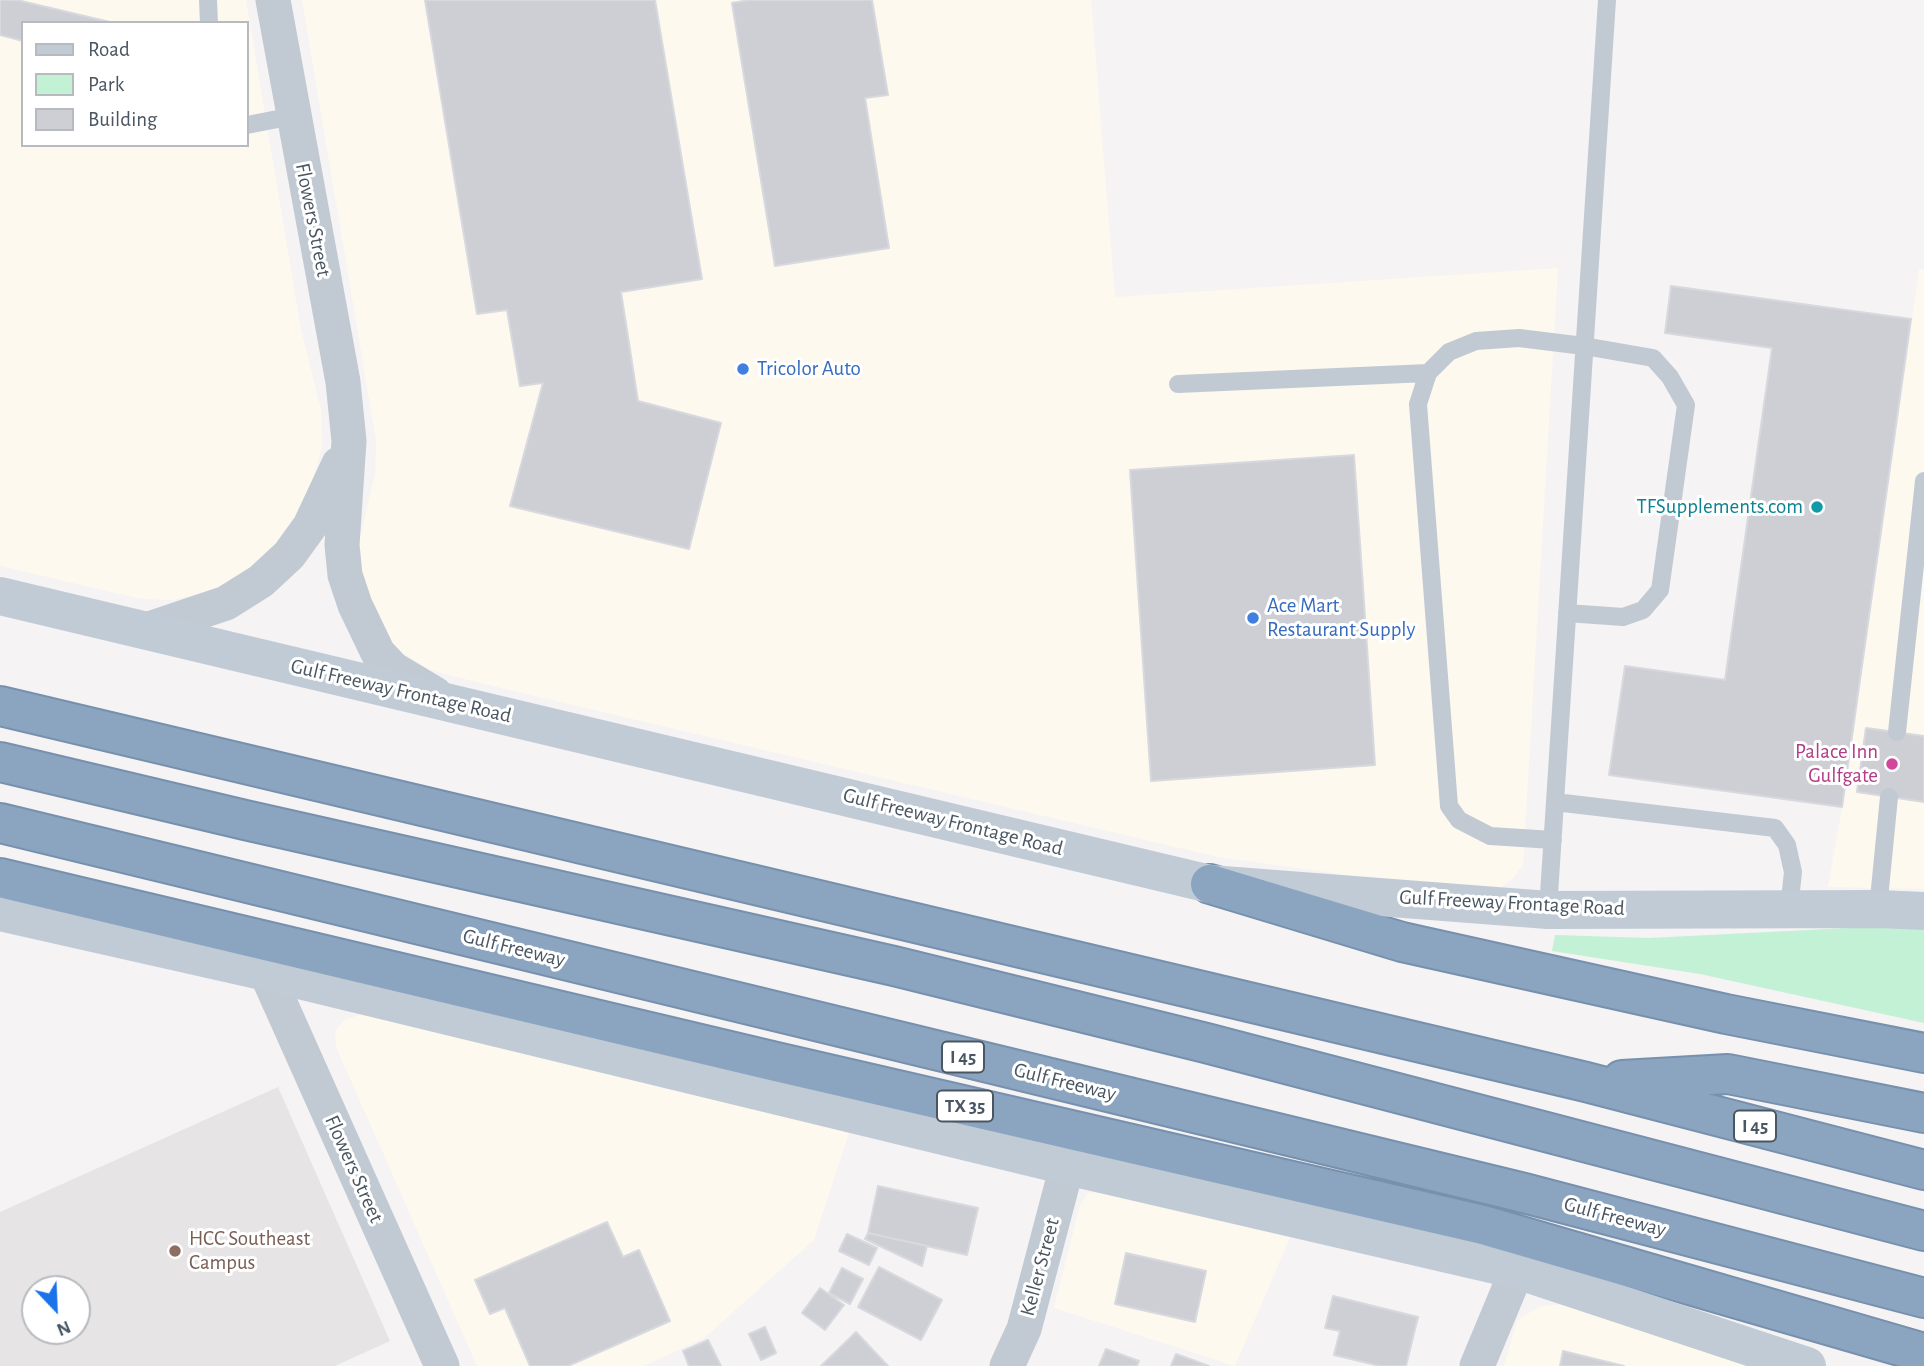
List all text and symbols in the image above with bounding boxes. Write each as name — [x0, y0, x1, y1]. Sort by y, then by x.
legend — [21, 21, 248, 147]
text: Road — [88, 39, 130, 60]
text: Park — [88, 74, 124, 95]
text: Building — [88, 109, 157, 130]
street label: Flowers Street — [290, 161, 336, 279]
place label: Tricolor Auto — [757, 356, 861, 382]
marker: Tricolor Auto — [735, 361, 751, 377]
place label: TFSupplements.com — [1636, 494, 1803, 520]
marker: TFSupplements.com — [1809, 499, 1825, 515]
place label: Ace Mart Restaurant Supply — [1267, 593, 1415, 643]
marker: Ace Mart Restaurant Supply — [1245, 610, 1261, 626]
street label: Gulf Freeway Frontage Road — [288, 653, 514, 729]
place label: Palace Inn Gulfgate — [1795, 739, 1878, 789]
marker: Palace Inn Gulfgate — [1884, 756, 1900, 772]
street label: Gulf Freeway Frontage Road — [840, 782, 1066, 862]
street label: Gulf Freeway Frontage Road — [1399, 885, 1625, 921]
street label: Gulf Freeway — [460, 923, 568, 973]
road number: I 45 — [942, 1042, 984, 1072]
street label: Gulf Freeway — [1011, 1057, 1119, 1107]
road number: TX 35 — [937, 1090, 993, 1122]
road number: I 45 — [1734, 1110, 1776, 1142]
street label: Flowers Street — [319, 1111, 389, 1227]
street label: Gulf Freeway — [1561, 1191, 1669, 1243]
street label: Keller Street — [1015, 1215, 1065, 1319]
place label: HCC Southeast Campus — [189, 1226, 310, 1276]
marker: HCC Southeast Campus — [167, 1243, 183, 1259]
north arrow — [21, 1275, 91, 1345]
text: N — [54, 1317, 73, 1339]

